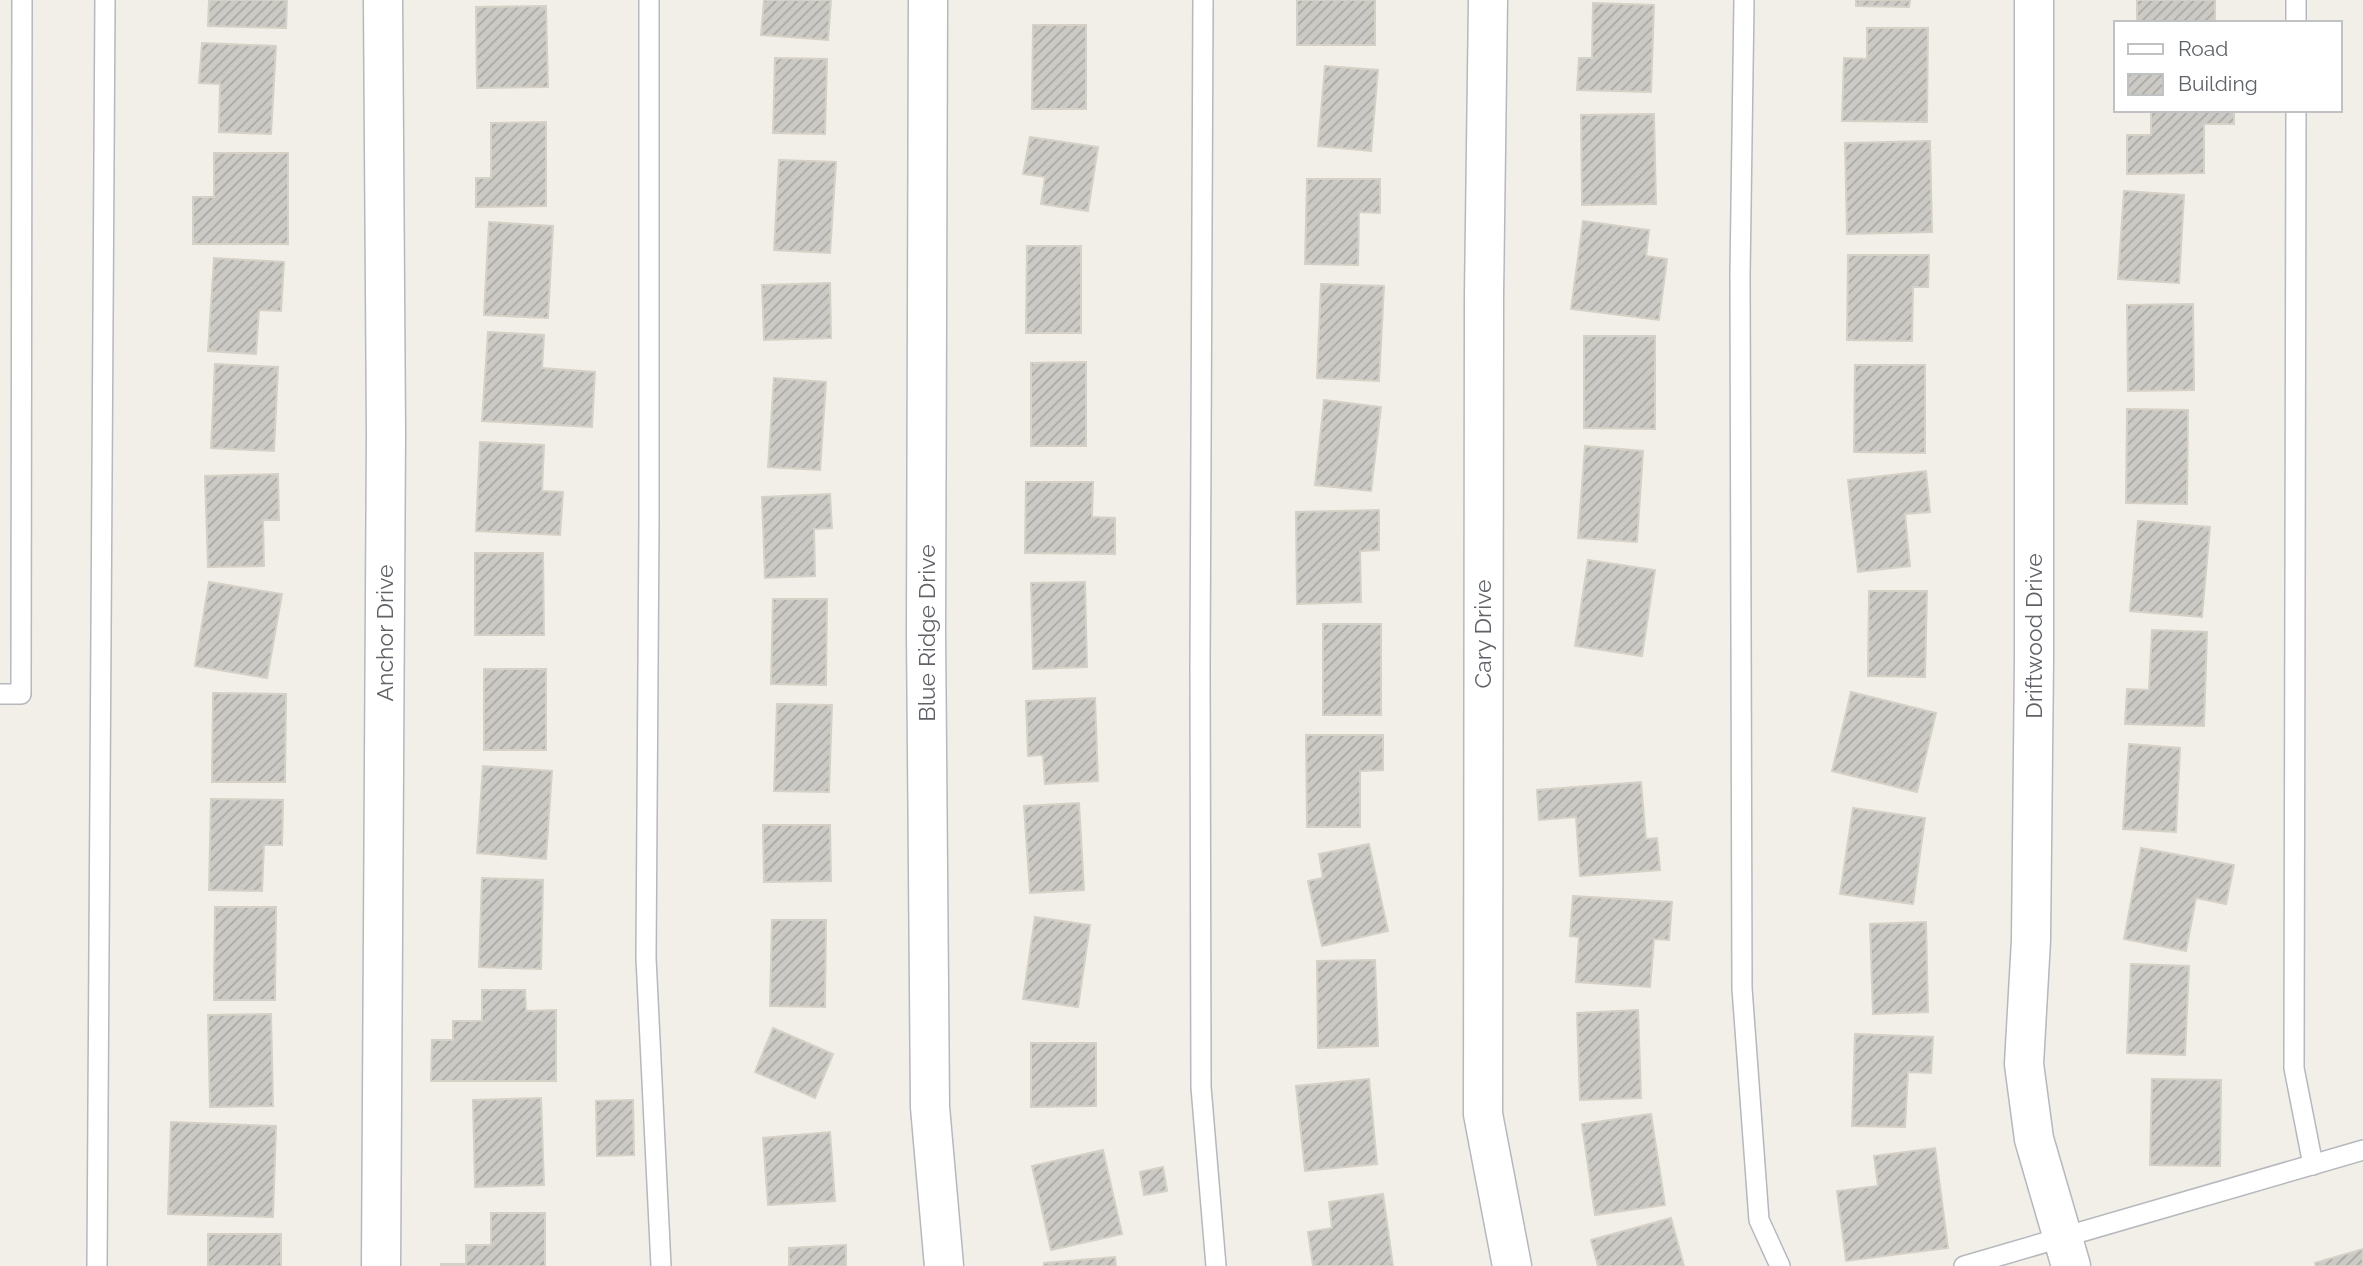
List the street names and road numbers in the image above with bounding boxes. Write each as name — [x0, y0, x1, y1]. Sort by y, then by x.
street label: Blue Ridge Drive — [913, 544, 940, 722]
street label: Driftwood Drive — [2020, 553, 2047, 719]
street label: Anchor Drive — [371, 565, 398, 701]
street label: Cary Drive — [1469, 580, 1496, 688]

